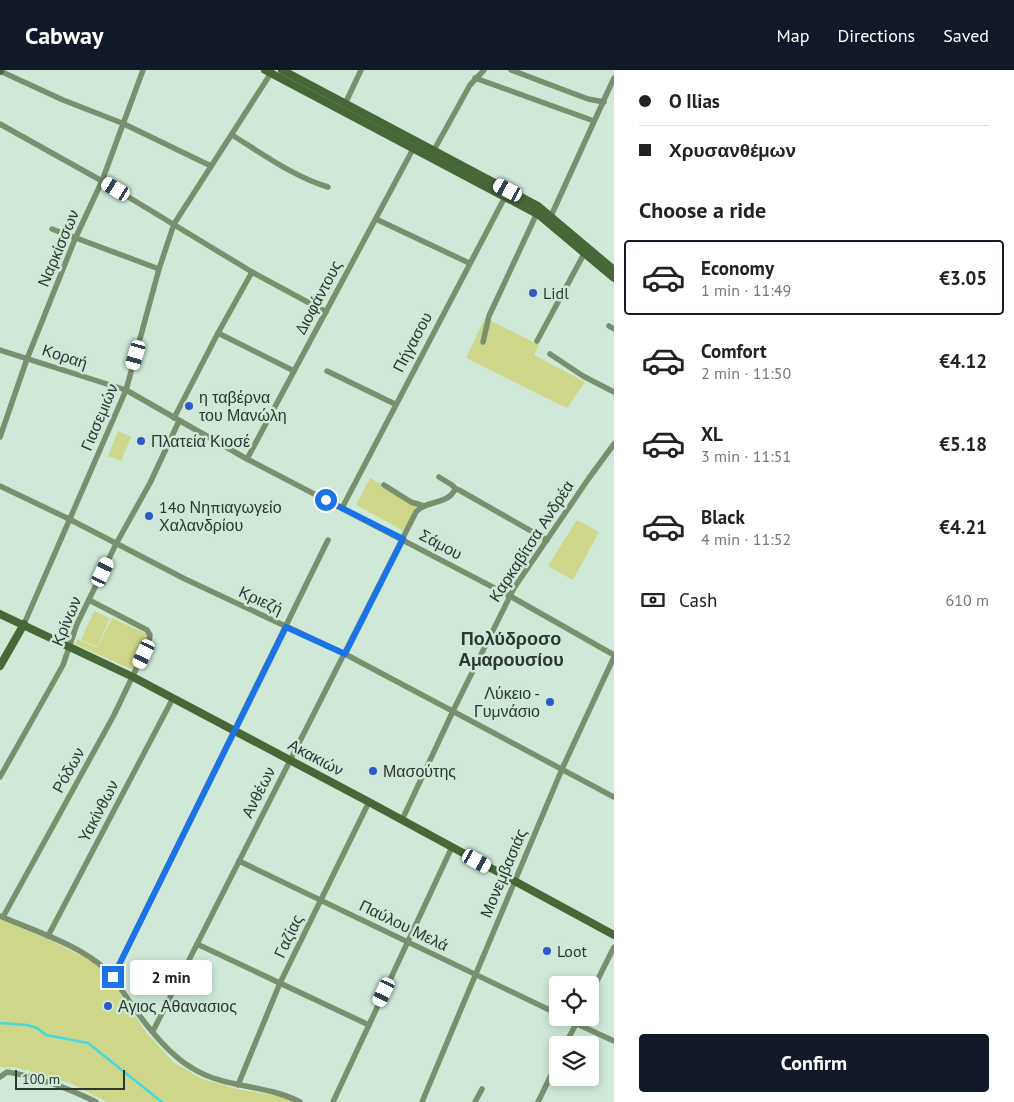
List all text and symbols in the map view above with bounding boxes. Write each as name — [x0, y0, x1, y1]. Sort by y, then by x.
text: Cabway — [25, 20, 103, 51]
text: Map — [777, 24, 809, 47]
text: Directions — [837, 24, 915, 47]
text: Saved — [943, 24, 989, 47]
text: O Ilias — [669, 89, 720, 113]
text: Χρυσανθέμων — [669, 138, 796, 162]
car — [99, 175, 132, 203]
car — [491, 176, 524, 204]
text: Choose a ride — [639, 196, 766, 224]
street label: Ναρκίσσων — [33, 206, 83, 290]
icon: car — [641, 255, 686, 300]
street label: Διοφάντους — [290, 256, 346, 337]
text: Economy — [701, 256, 774, 280]
text: €3.05 — [939, 266, 987, 290]
text: 1 min · 11:49 — [701, 280, 791, 300]
place label: Lidl — [543, 283, 569, 303]
marker: Lidl — [527, 287, 539, 299]
street label: Πήγασου — [388, 309, 436, 375]
icon: car — [641, 338, 686, 383]
street label: Κοραή — [40, 339, 90, 373]
car — [124, 339, 147, 371]
text: Comfort — [701, 339, 767, 363]
text: €4.12 — [939, 349, 987, 373]
text: 2 min · 11:50 — [701, 363, 791, 383]
street label: Γιασεμιών — [76, 380, 122, 454]
place label: η ταβέρνα του Μανώλη — [199, 387, 287, 425]
marker: η ταβέρνα του Μανώλη — [183, 400, 195, 412]
icon: car — [641, 421, 686, 466]
text: XL — [701, 422, 723, 446]
place label: Πλατεία Κιοσέ — [151, 431, 250, 451]
text: €5.18 — [939, 432, 987, 456]
marker: Πλατεία Κιοσέ — [135, 435, 147, 447]
text: 3 min · 11:51 — [701, 446, 791, 466]
street label: Καρκαβίτσα Ανδρέα — [484, 476, 578, 606]
route start — [315, 489, 337, 511]
place label: 14ο Νηπιαγωγείο Χαλανδρίου — [159, 497, 282, 535]
icon: car — [641, 504, 686, 549]
text: Black — [701, 505, 745, 529]
marker: 14ο Νηπιαγωγείο Χαλανδρίου — [143, 510, 155, 522]
text: €4.21 — [939, 515, 987, 539]
street label: Σάμου — [416, 524, 466, 564]
text: 4 min · 11:52 — [701, 529, 791, 549]
car — [89, 555, 116, 589]
street label: Κριεζή — [236, 581, 286, 619]
icon: cash — [639, 586, 667, 614]
text: Cash — [679, 588, 717, 612]
text: 610 m — [946, 590, 989, 610]
street label: Κρίνων — [47, 593, 85, 649]
district label: Πολύδροσο Αμαρουσίου — [458, 627, 564, 671]
car — [130, 637, 157, 671]
place label: Λύκειο - Γυμνάσιο — [474, 683, 540, 721]
marker: Λύκειο - Γυμνάσιο — [544, 696, 556, 708]
street label: Ακακιών — [285, 734, 347, 780]
street label: Ρόδων — [47, 744, 89, 796]
place label: Μασούτης — [383, 761, 456, 781]
street label: Ανθέων — [237, 763, 279, 821]
marker: Μασούτης — [367, 765, 379, 777]
street label: Υακίνθων — [73, 777, 123, 845]
street label: Μονεμβασιάς — [475, 825, 531, 921]
car — [460, 847, 493, 875]
street label: Παύλου Μελά — [356, 895, 452, 955]
street label: Γαζίας — [269, 911, 307, 961]
place label: Loot — [557, 941, 587, 961]
marker: Loot — [541, 945, 553, 957]
callout: 2 min — [130, 960, 213, 994]
route end — [102, 966, 124, 988]
text: 2 min — [151, 967, 191, 987]
car — [370, 975, 397, 1009]
map controls — [549, 976, 599, 1086]
button: locate — [549, 976, 599, 1026]
place label: Αγιος Αθανασιος — [118, 996, 237, 1016]
marker: Αγιος Αθανασιος — [102, 1000, 114, 1012]
button: Confirm — [639, 1034, 989, 1092]
button: layers — [549, 1036, 599, 1086]
scale bar — [15, 1067, 125, 1090]
text: 100 m — [22, 1070, 60, 1088]

